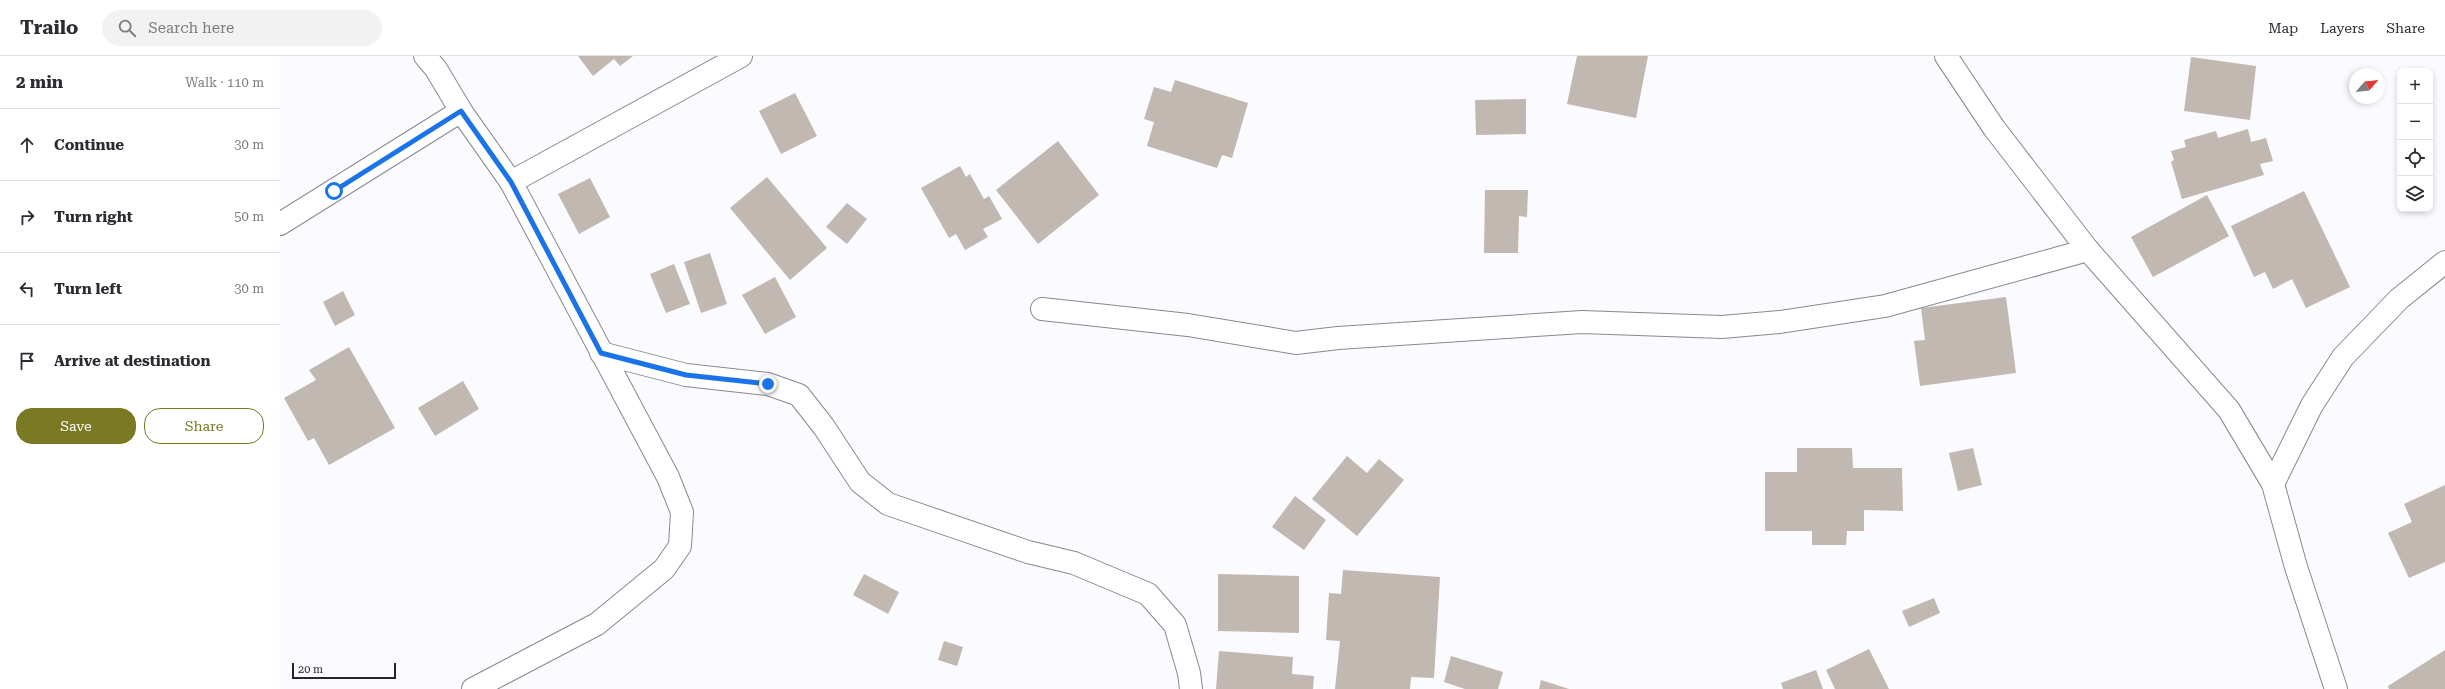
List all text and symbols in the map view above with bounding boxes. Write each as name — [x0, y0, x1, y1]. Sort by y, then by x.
search box — [102, 10, 382, 46]
text: Trailo — [20, 16, 78, 39]
icon: search — [116, 17, 138, 39]
text: Search here — [148, 19, 234, 37]
text: Map — [2268, 20, 2298, 36]
text: Layers — [2320, 20, 2364, 36]
text: Share — [2386, 20, 2425, 36]
north arrow — [2349, 68, 2385, 104]
map controls — [2397, 68, 2433, 212]
button: + — [2397, 68, 2433, 104]
text: 2 min — [16, 72, 63, 92]
text: Walk · 110 m — [185, 75, 264, 90]
button: − — [2397, 104, 2433, 140]
icon: ahead — [16, 134, 38, 156]
text: Continue — [54, 136, 124, 154]
text: 30 m — [234, 137, 264, 152]
button: locate — [2397, 140, 2433, 176]
button: layers — [2397, 176, 2433, 212]
route start — [325, 182, 343, 200]
icon: right — [16, 206, 38, 228]
text: Turn right — [54, 208, 133, 226]
text: 50 m — [234, 209, 264, 224]
icon: left — [16, 278, 38, 300]
text: Turn left — [54, 280, 122, 298]
text: 30 m — [234, 281, 264, 296]
icon: arrive — [16, 350, 38, 372]
text: Arrive at destination — [54, 352, 210, 370]
route end — [759, 375, 777, 393]
button: Save — [16, 408, 136, 444]
button: Share — [144, 408, 264, 444]
scale bar — [292, 661, 396, 680]
text: 20 m — [298, 663, 323, 676]

